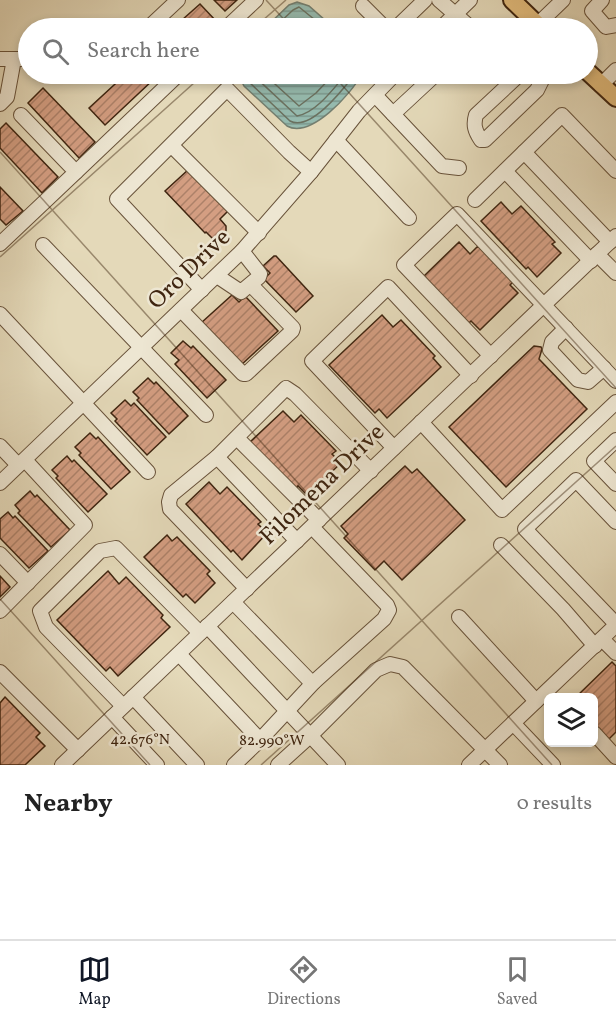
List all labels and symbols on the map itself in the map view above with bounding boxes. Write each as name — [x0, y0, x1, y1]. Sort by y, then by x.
street label: Oro Drive — [141, 222, 239, 318]
street label: Filomena Drive — [253, 416, 393, 554]
text: 42.676°N — [110, 730, 170, 751]
text: 82.990°W — [239, 731, 305, 752]

